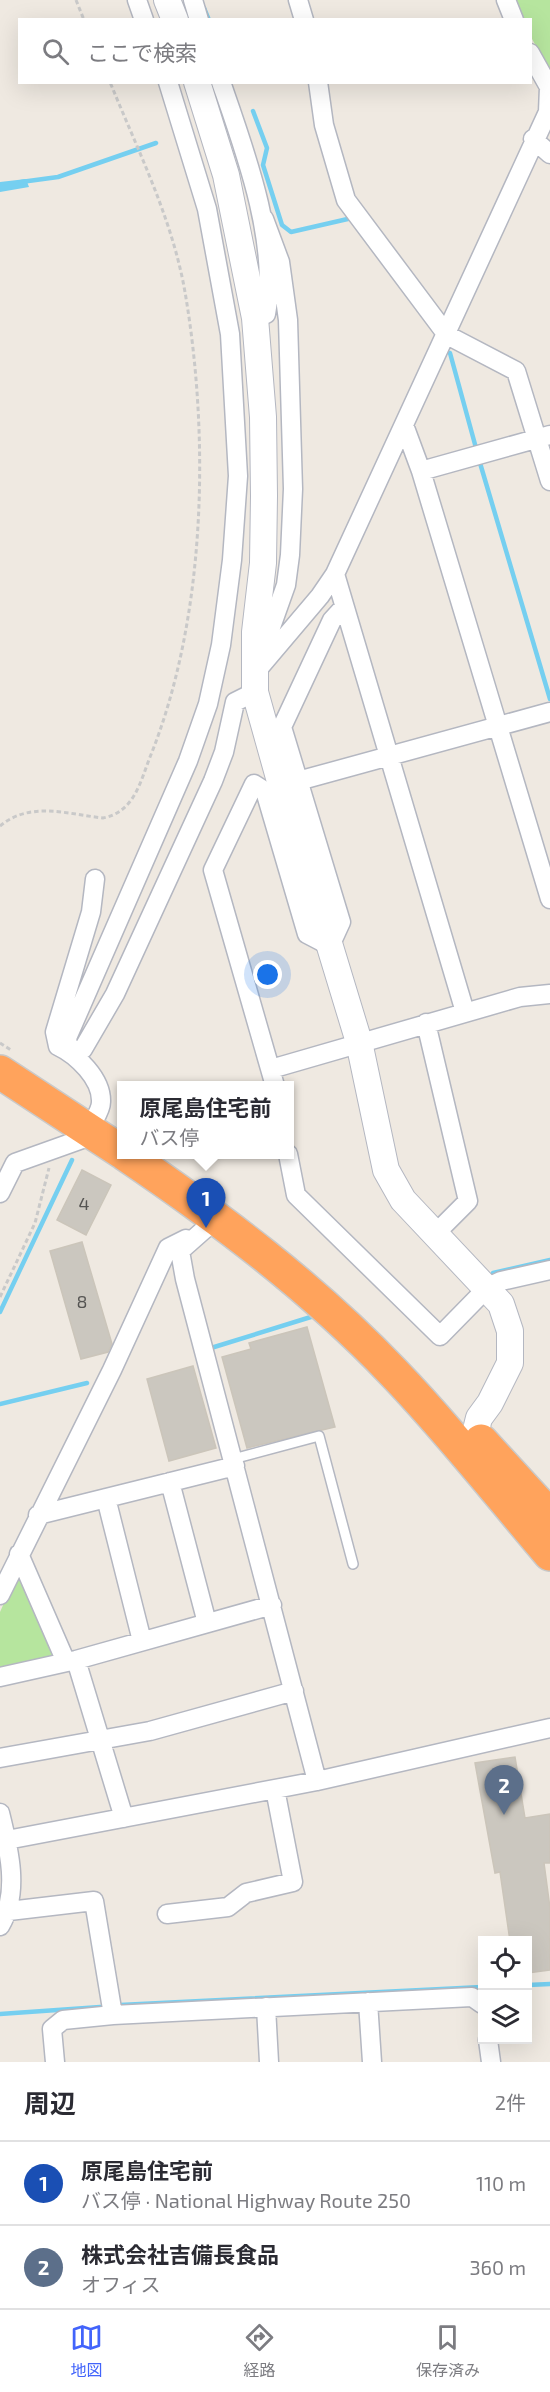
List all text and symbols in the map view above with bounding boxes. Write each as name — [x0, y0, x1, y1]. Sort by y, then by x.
search box — [18, 18, 532, 84]
icon: search — [39, 35, 72, 68]
text: ここで検索 — [87, 39, 197, 65]
your location — [253, 960, 282, 989]
popup — [117, 1081, 294, 1159]
text: 原尾島住宅前 — [139, 1094, 272, 1120]
text: バス停 — [139, 1125, 199, 1149]
pin: 1 — [186, 1178, 226, 1228]
house number: 4 — [78, 1192, 90, 1214]
house number: 8 — [77, 1290, 87, 1312]
pin: 2 — [484, 1766, 524, 1815]
map controls — [478, 1936, 532, 2044]
button: locate — [478, 1936, 532, 1990]
button: layers — [478, 1990, 532, 2044]
text: 周辺 — [24, 2087, 76, 2118]
text: 2件 — [495, 2090, 526, 2114]
text: 原尾島住宅前 — [81, 2157, 213, 2183]
text: 1 — [39, 2171, 48, 2195]
text: 110 m — [476, 2171, 526, 2195]
text: バス停 · National Highway Route 250 — [81, 2188, 411, 2212]
text: 株式会社吉備長食品 — [81, 2241, 279, 2267]
text: 2 — [38, 2255, 49, 2279]
text: 360 m — [469, 2255, 526, 2279]
text: オフィス — [81, 2272, 161, 2296]
tab: 地図 — [70, 2321, 103, 2381]
tab: 経路 — [243, 2321, 276, 2381]
tab: 保存済み — [416, 2321, 480, 2381]

